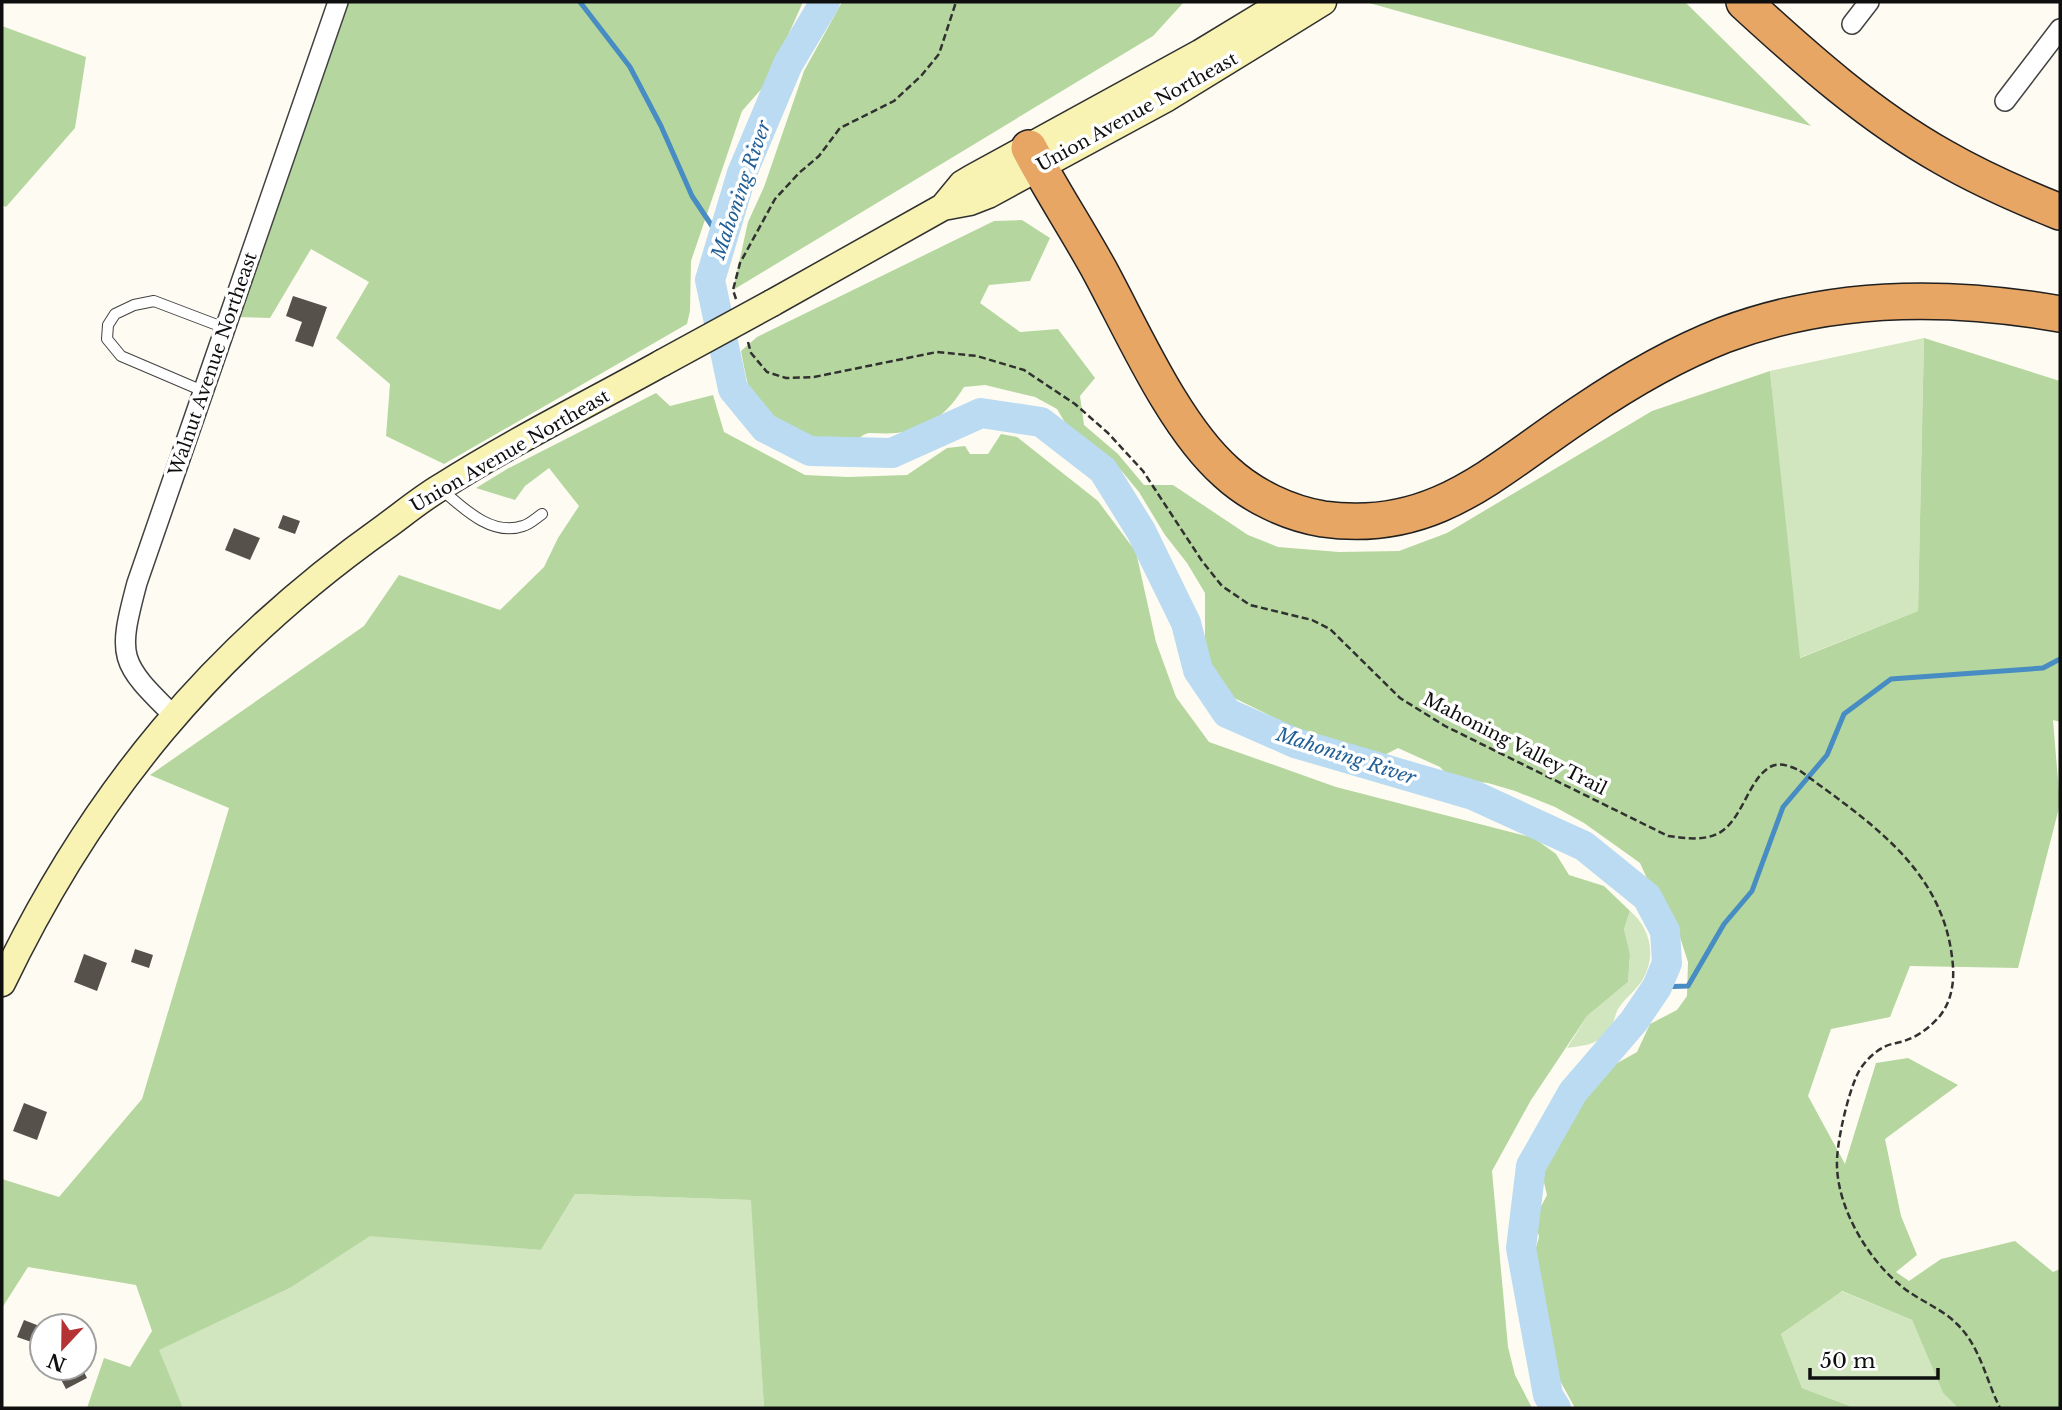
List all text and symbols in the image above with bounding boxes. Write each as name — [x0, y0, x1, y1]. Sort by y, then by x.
street label: Union Avenue Northeast — [1033, 47, 1241, 176]
water label: Mahoning River — [706, 116, 776, 263]
street label: Walnut Avenue Northeast — [164, 249, 262, 480]
street label: Union Avenue Northeast — [407, 385, 614, 517]
street label: Mahoning Valley Trail — [1420, 688, 1611, 800]
water label: Mahoning River — [1272, 722, 1420, 790]
north arrow — [28, 1312, 98, 1382]
scale bar — [1810, 1336, 1938, 1380]
text: N — [44, 1348, 69, 1376]
text: 50 m — [1820, 1348, 1876, 1374]

